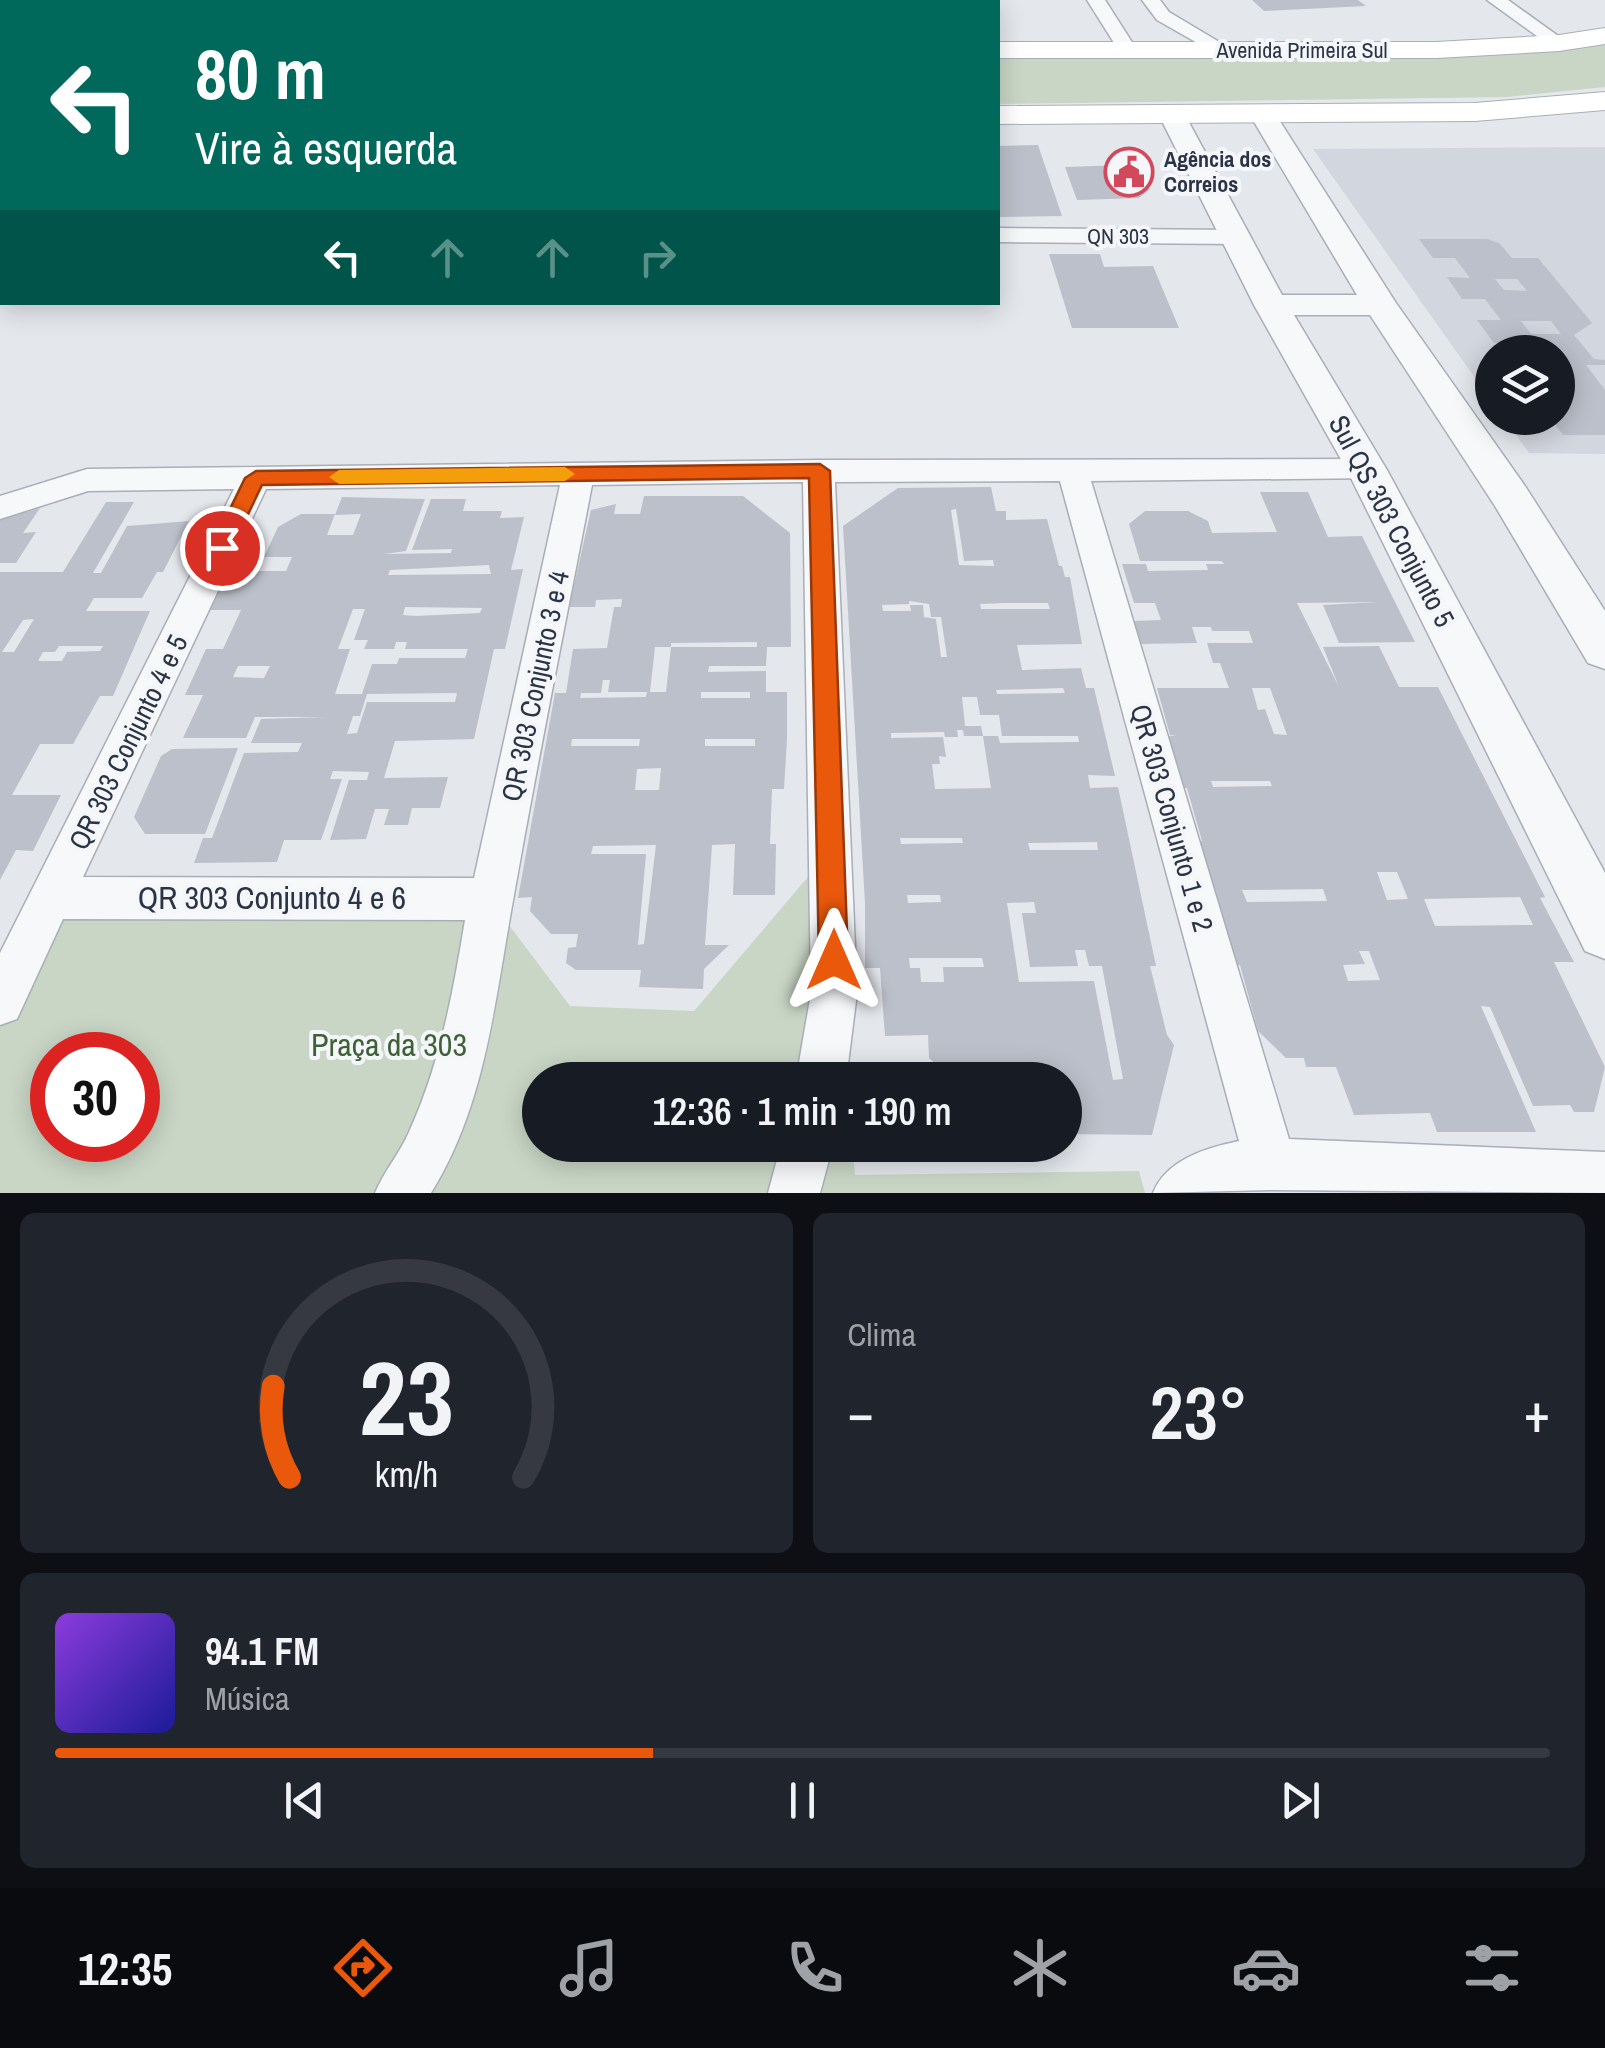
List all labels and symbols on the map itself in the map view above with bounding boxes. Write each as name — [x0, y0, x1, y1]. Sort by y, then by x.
street label: Avenida Primeira Sul — [1215, 35, 1388, 65]
place label: Agência dos Correios — [1164, 144, 1271, 199]
public building icon: Agência dos Correios — [1103, 146, 1155, 198]
street label: QN 303 — [1087, 221, 1149, 251]
street label: Sul QS 303 Conjunto 5 — [1320, 408, 1464, 634]
pin — [180, 506, 265, 591]
street label: QR 303 Conjunto 3 e 4 — [492, 567, 578, 805]
street label: QR 303 Conjunto 4 e 5 — [59, 628, 197, 856]
street label: QR 303 Conjunto 1 e 2 — [1121, 700, 1223, 936]
street label: QR 303 Conjunto 4 e 6 — [138, 876, 406, 919]
position arrow — [782, 908, 886, 1012]
park label: Praça da 303 — [311, 1023, 467, 1066]
speed limit sign: 30 — [30, 1032, 160, 1162]

